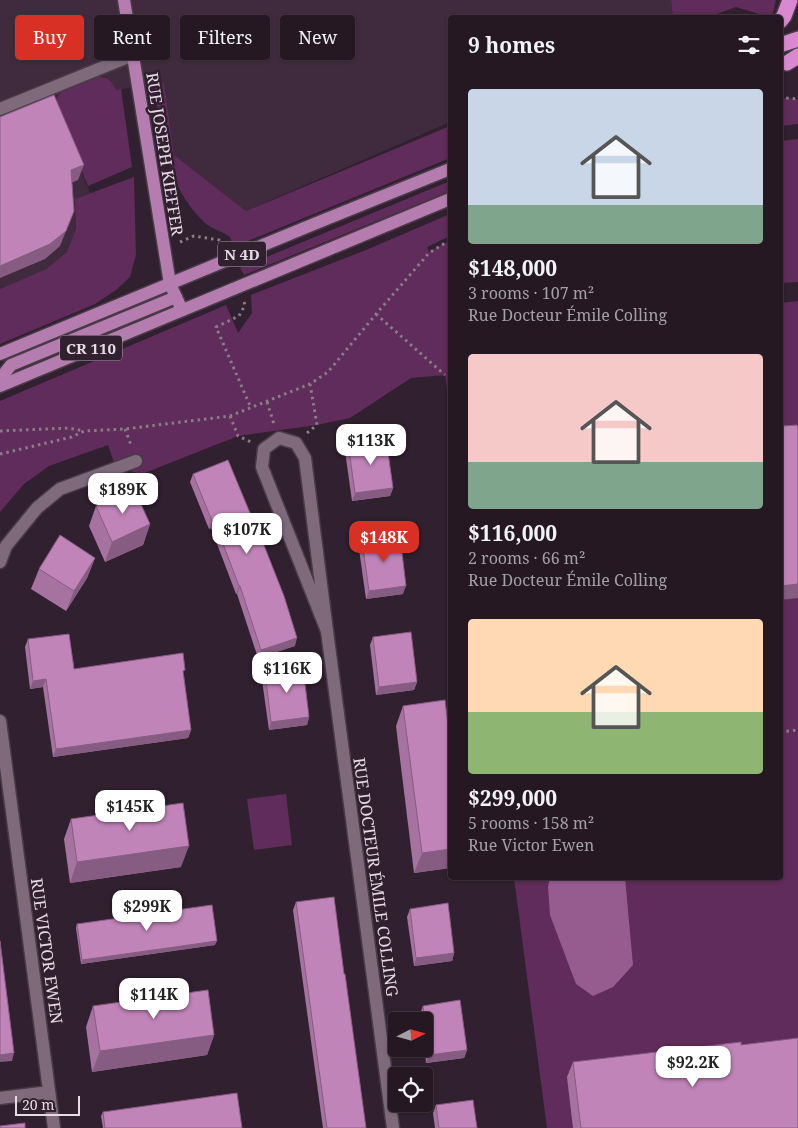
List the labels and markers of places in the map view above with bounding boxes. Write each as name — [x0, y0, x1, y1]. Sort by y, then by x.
pin: $113K — [336, 424, 406, 466]
pin: $189K — [88, 472, 158, 515]
pin: $107K — [212, 512, 282, 555]
pin: $148K — [349, 520, 419, 563]
pin: $116K — [252, 652, 322, 694]
pin: $145K — [95, 790, 165, 832]
pin: $299K — [112, 890, 182, 932]
pin: $114K — [119, 978, 189, 1020]
pin: $92.2K — [652, 1046, 734, 1088]

